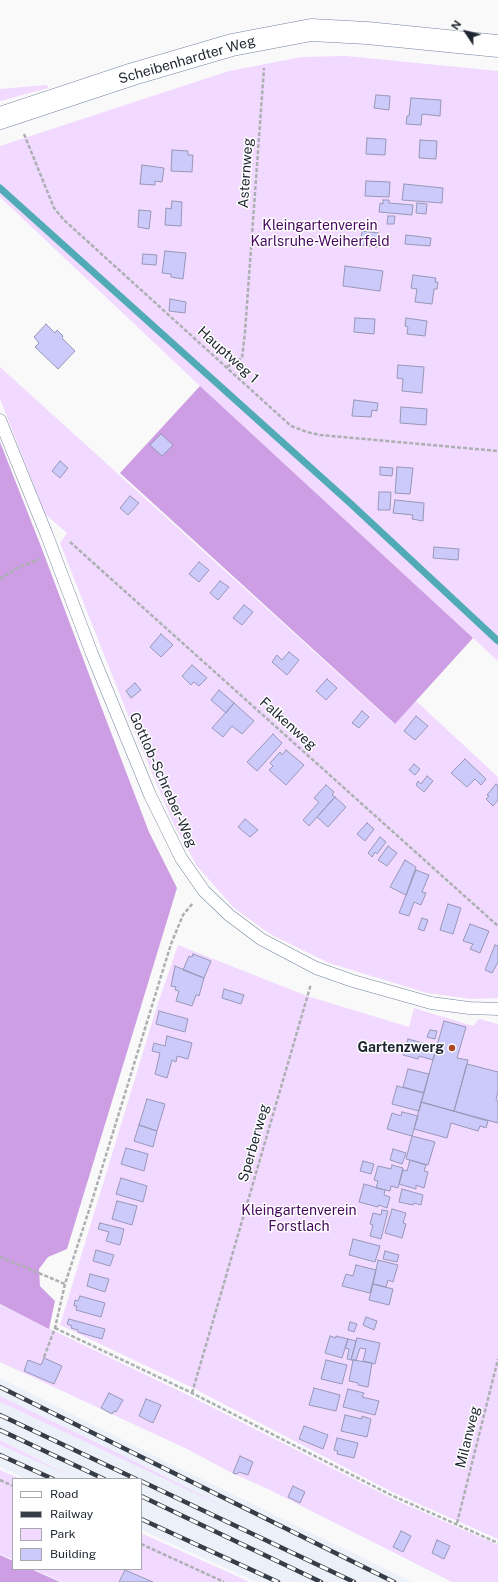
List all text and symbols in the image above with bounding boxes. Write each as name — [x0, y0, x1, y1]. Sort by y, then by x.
north arrow — [446, 12, 486, 52]
text: N — [449, 18, 464, 32]
street label: Scheibenhardter Weg — [117, 32, 257, 88]
street label: Asternweg — [235, 137, 257, 209]
park label: Kleingartenverein Karlsruhe-Weiherfeld — [250, 218, 390, 250]
street label: Hauptweg 1 — [194, 323, 262, 387]
street label: Falkenweg — [256, 694, 320, 754]
street label: Gottlob-Schreber-Weg — [126, 710, 200, 850]
place label: Gartenzwerg — [357, 1040, 444, 1056]
marker: Gartenzwerg — [447, 1043, 457, 1053]
street label: Sperberweg — [235, 1102, 273, 1184]
park label: Kleingartenverein Forstlach — [241, 1203, 357, 1236]
street label: Milanweg — [452, 1404, 484, 1470]
legend — [12, 1478, 142, 1570]
text: Road — [50, 1487, 78, 1501]
text: Railway — [50, 1507, 93, 1521]
text: Park — [50, 1527, 76, 1541]
text: Building — [50, 1547, 96, 1561]

